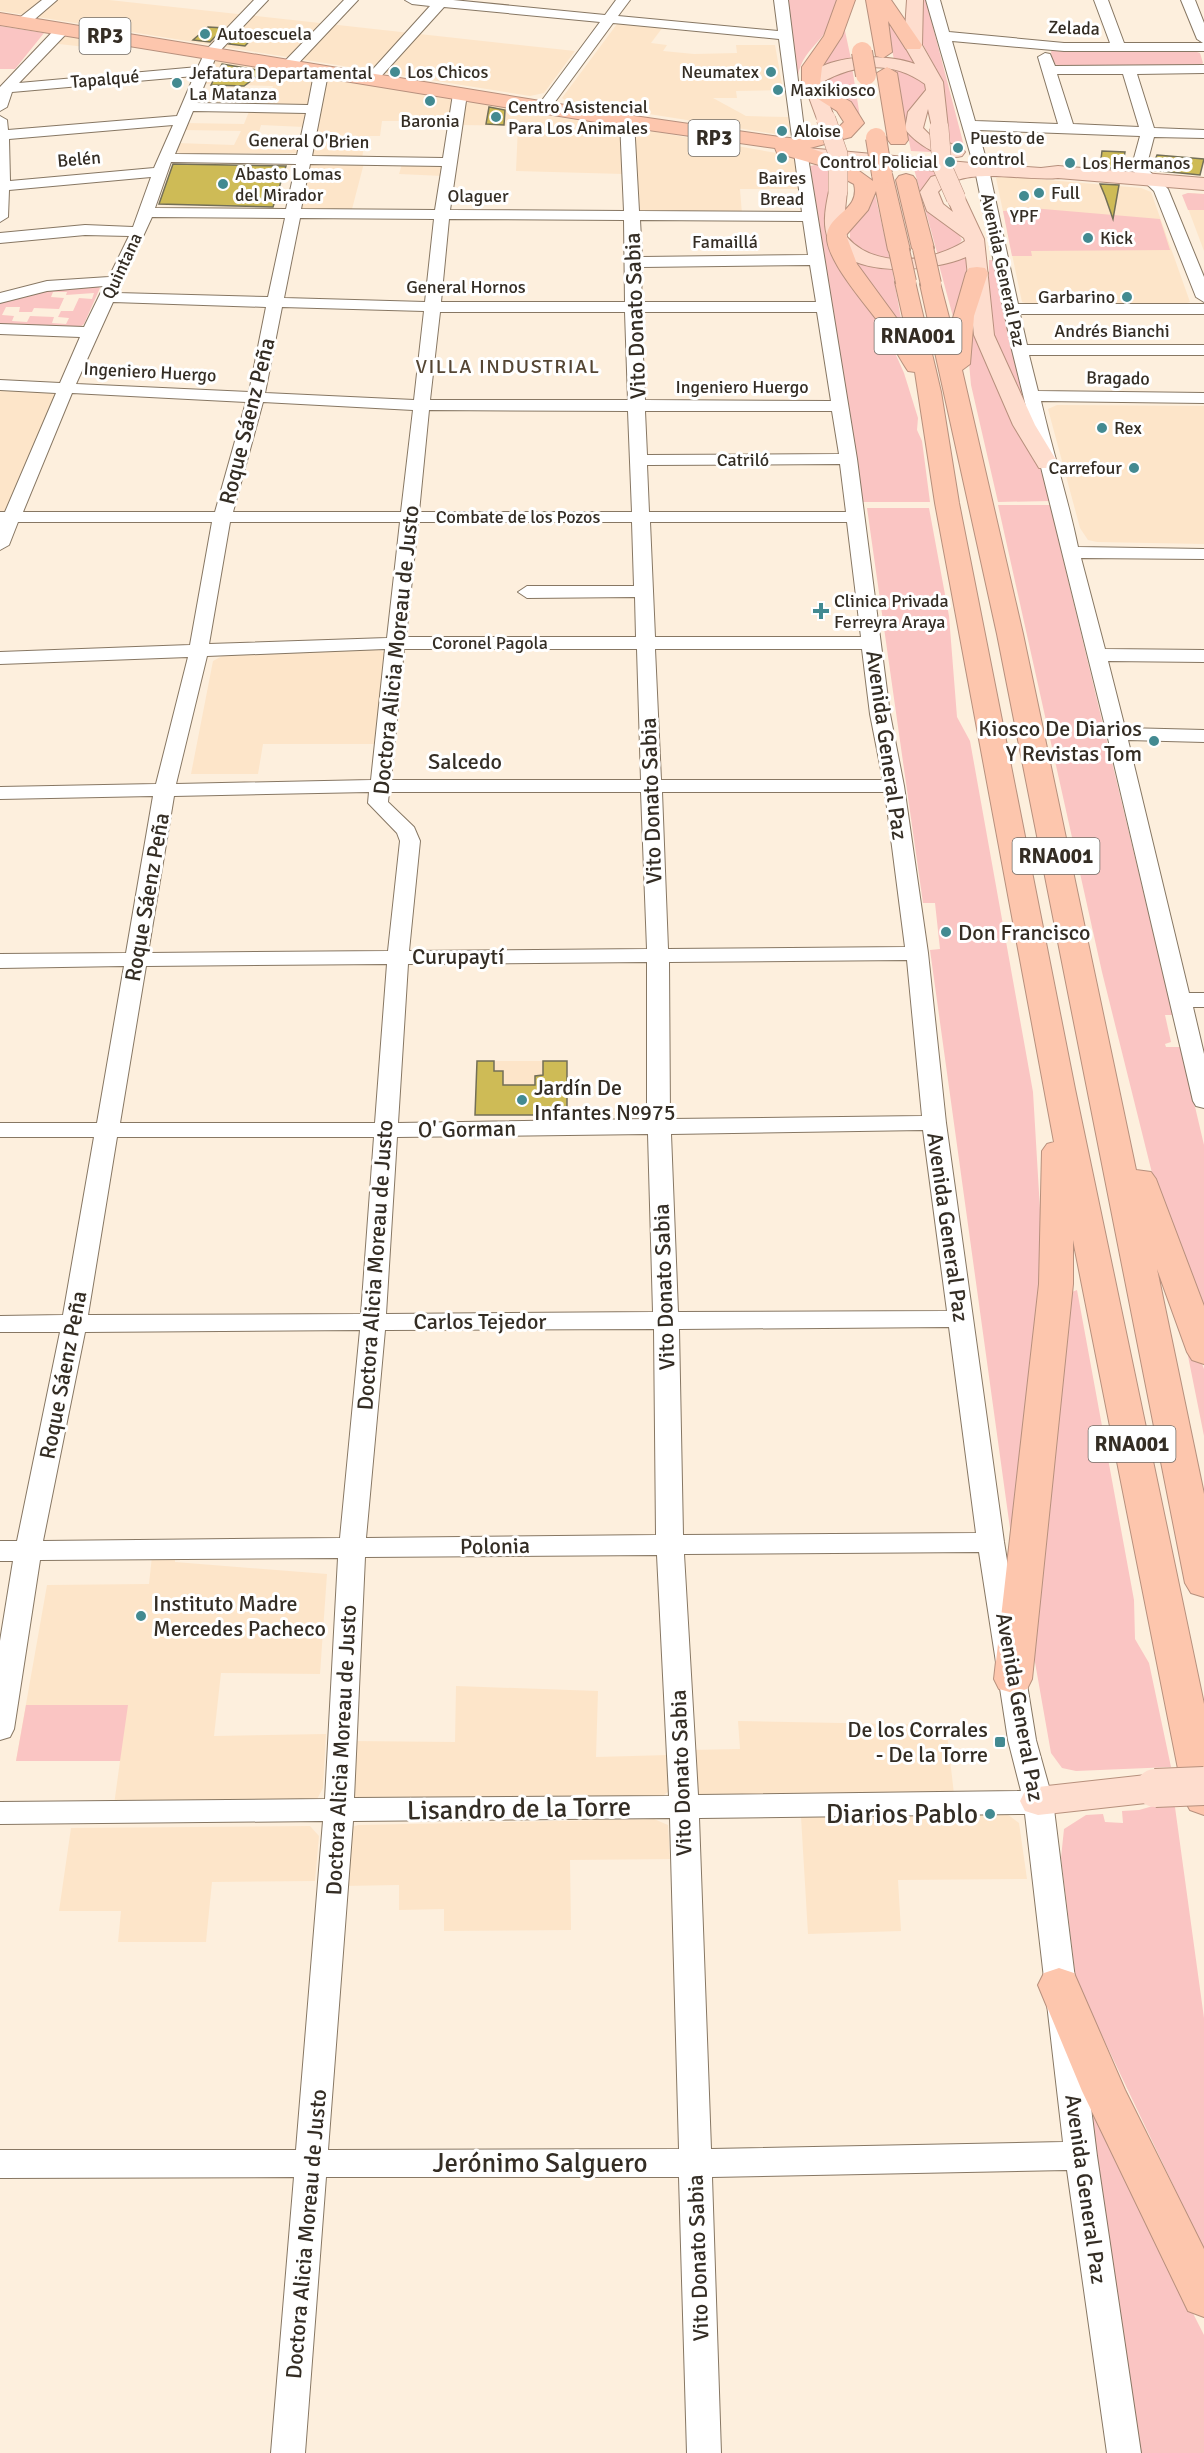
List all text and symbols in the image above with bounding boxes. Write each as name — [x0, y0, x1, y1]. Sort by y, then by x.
street label: Zelada — [1048, 16, 1100, 40]
road number: RP3 — [80, 18, 130, 54]
place label: Autoescuela — [217, 23, 312, 45]
marker: Autoescuela — [198, 27, 212, 41]
place label: Los Chicos — [407, 61, 488, 83]
place label: Neumatex — [681, 61, 760, 83]
place label: Jefatura Departamental La Matanza — [189, 62, 372, 105]
street label: Tapalqué — [70, 65, 140, 93]
marker: Los Chicos — [388, 65, 402, 79]
marker: Neumatex — [764, 65, 778, 79]
marker: Jefatura Departamental La Matanza — [170, 76, 184, 90]
place label: Maxikiosco — [790, 79, 876, 101]
marker: Maxikiosco — [771, 83, 785, 97]
marker: Baronia — [423, 94, 437, 108]
place label: Centro Asistencial Para Los Animales — [508, 96, 648, 139]
place label: Baronia — [400, 110, 460, 132]
marker: Centro Asistencial Para Los Animales — [489, 110, 503, 124]
road number: RP3 — [688, 120, 740, 156]
place label: Aloise — [794, 120, 841, 142]
marker: Aloise — [775, 124, 789, 138]
place label: Puesto de control — [970, 127, 1045, 170]
street label: General O'Brien — [248, 129, 370, 153]
marker: Puesto de control — [951, 141, 965, 155]
street label: Belén — [56, 146, 102, 172]
marker: Baires Bread — [775, 151, 789, 165]
place label: Control Policial — [820, 151, 938, 173]
place label: Los Hermanos — [1082, 152, 1191, 174]
marker: Control Policial — [943, 155, 957, 169]
marker: Los Hermanos — [1063, 156, 1077, 170]
place label: Abasto Lomas del Mirador — [235, 163, 342, 206]
place label: Baires Bread — [758, 167, 806, 210]
marker: Abasto Lomas del Mirador — [216, 177, 230, 191]
place label: Full — [1051, 182, 1080, 204]
street label: Olaguer — [447, 185, 509, 207]
marker: Full — [1032, 186, 1046, 200]
marker: YPF — [1017, 189, 1031, 203]
street label: Avenida General Paz — [976, 191, 1030, 349]
place label: YPF — [1010, 205, 1038, 227]
place label: Kick — [1100, 227, 1133, 249]
street label: Quintana — [97, 229, 147, 303]
street label: Famaillá — [692, 231, 758, 253]
marker: Kick — [1081, 231, 1095, 245]
street label: Vito Donato Sabia — [619, 232, 651, 400]
street label: General Hornos — [406, 276, 526, 298]
place label: Garbarino — [1038, 286, 1115, 308]
marker: Garbarino — [1120, 290, 1134, 304]
road number: RNA001 — [874, 318, 962, 354]
street label: Andrés Bianchi — [1054, 320, 1170, 342]
street label: Roque Sáenz Peña — [213, 335, 281, 507]
district label: VILLA INDUSTRIAL — [415, 354, 601, 379]
street label: Ingeniero Huergo — [83, 358, 217, 386]
street label: Bragado — [1086, 366, 1150, 390]
street label: Ingeniero Huergo — [675, 376, 809, 398]
place label: Rex — [1114, 417, 1143, 439]
marker: Rex — [1095, 421, 1109, 435]
street label: Catriló — [717, 449, 769, 471]
place label: Carrefour — [1049, 457, 1122, 479]
marker: Carrefour — [1127, 461, 1141, 475]
street label: Doctora Alicia Moreau de Justo — [367, 504, 425, 796]
street label: Combate de los Pozos — [436, 506, 600, 528]
place label: Clinica Privada Ferreyra Araya — [834, 590, 949, 633]
marker: Clinica Privada Ferreyra Araya — [812, 602, 830, 620]
street label: Coronel Pagola — [432, 632, 548, 654]
street label: Avenida General Paz — [860, 649, 914, 842]
place label: Kiosco De Diarios Y Revistas Tom — [978, 715, 1142, 767]
street label: Vito Donato Sabia — [635, 717, 667, 885]
marker: Kiosco De Diarios Y Revistas Tom — [1147, 734, 1161, 748]
street label: Salcedo — [428, 748, 502, 775]
street label: Roque Sáenz Peña — [119, 811, 175, 983]
road number: RNA001 — [1012, 838, 1100, 874]
place label: Don Francisco — [958, 919, 1090, 946]
marker: Don Francisco — [939, 925, 953, 939]
street label: Curupaytí — [412, 943, 504, 970]
place label: Jardín De Infantes Nº975 — [534, 1074, 676, 1126]
marker: Jardín De Infantes Nº975 — [515, 1093, 529, 1107]
street label: O' Gorman — [418, 1115, 516, 1143]
street label: Doctora Alicia Moreau de Justo — [351, 1119, 399, 1411]
street label: Avenida General Paz — [921, 1131, 975, 1324]
street label: Vito Donato Sabia — [648, 1203, 680, 1371]
street label: Roque Sáenz Peña — [33, 1289, 93, 1461]
street label: Carlos Tejedor — [414, 1308, 546, 1335]
road number: RNA001 — [1088, 1426, 1176, 1462]
street label: Polonia — [460, 1532, 530, 1560]
place label: Instituto Madre Mercedes Pacheco — [153, 1590, 326, 1642]
street label: Doctora Alicia Moreau de Justo — [320, 1604, 362, 1896]
marker: Instituto Madre Mercedes Pacheco — [134, 1609, 148, 1623]
street label: Avenida General Paz — [990, 1611, 1050, 1804]
street label: Vito Donato Sabia — [665, 1689, 697, 1857]
place label: De los Corrales - De la Torre — [847, 1716, 988, 1768]
marker: De los Corrales - De la Torre — [993, 1735, 1007, 1749]
street label: Lisandro de la Torre — [407, 1791, 631, 1827]
place label: Diarios Pablo — [826, 1798, 978, 1831]
marker: Diarios Pablo — [983, 1807, 997, 1821]
street label: Doctora Alicia Moreau de Justo — [280, 2088, 332, 2380]
street label: Avenida General Paz — [1059, 2093, 1113, 2286]
street label: Jerónimo Salguero — [432, 2147, 648, 2180]
street label: Vito Donato Sabia — [682, 2174, 714, 2342]

